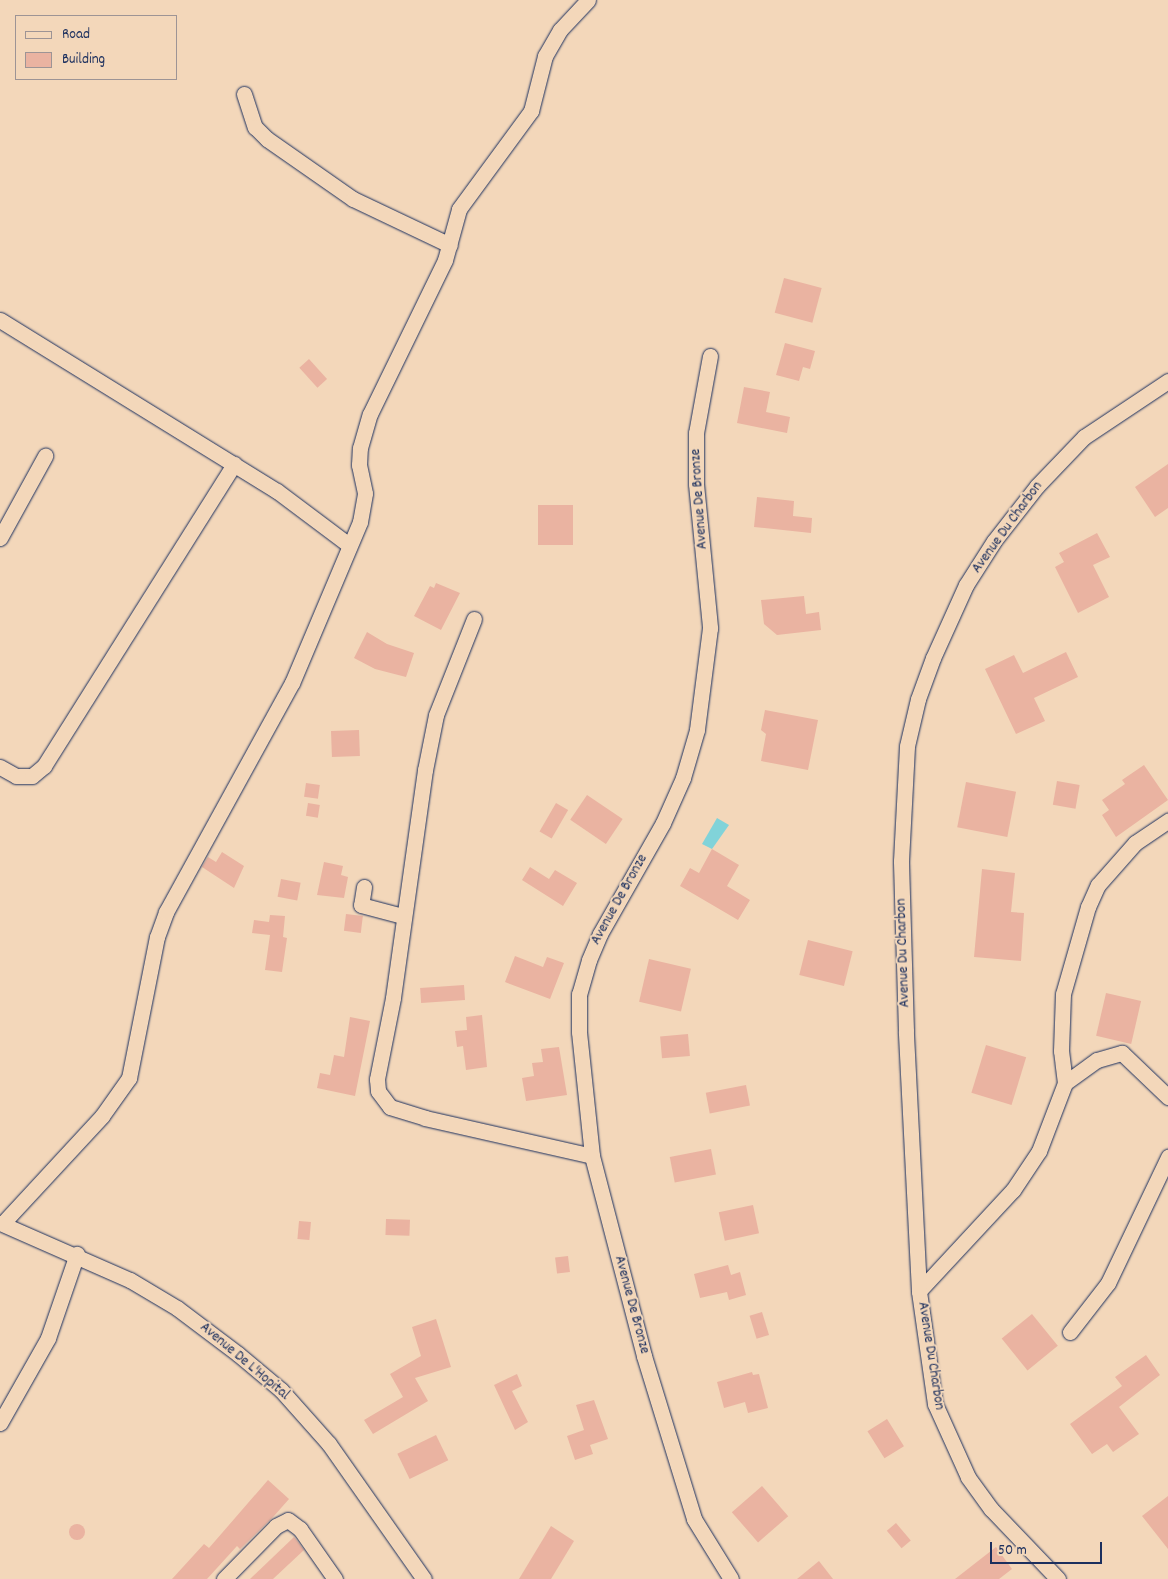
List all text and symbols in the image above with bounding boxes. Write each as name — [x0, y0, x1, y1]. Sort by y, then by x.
legend — [15, 15, 178, 80]
text: Road — [62, 24, 90, 46]
text: Building — [62, 49, 105, 71]
street label: Avenue De Bronze — [688, 448, 712, 550]
street label: Avenue Du Charbon — [969, 479, 1047, 577]
street label: Avenue De Bronze — [588, 852, 652, 948]
street label: Avenue Du Charbon — [893, 898, 915, 1008]
street label: Avenue De Bronze — [609, 1254, 653, 1356]
street label: Avenue Du Charbon — [913, 1301, 947, 1411]
street label: Avenue De L'Hopital — [196, 1319, 292, 1405]
scale bar — [993, 1532, 1106, 1564]
text: 50 m — [998, 1540, 1027, 1562]

